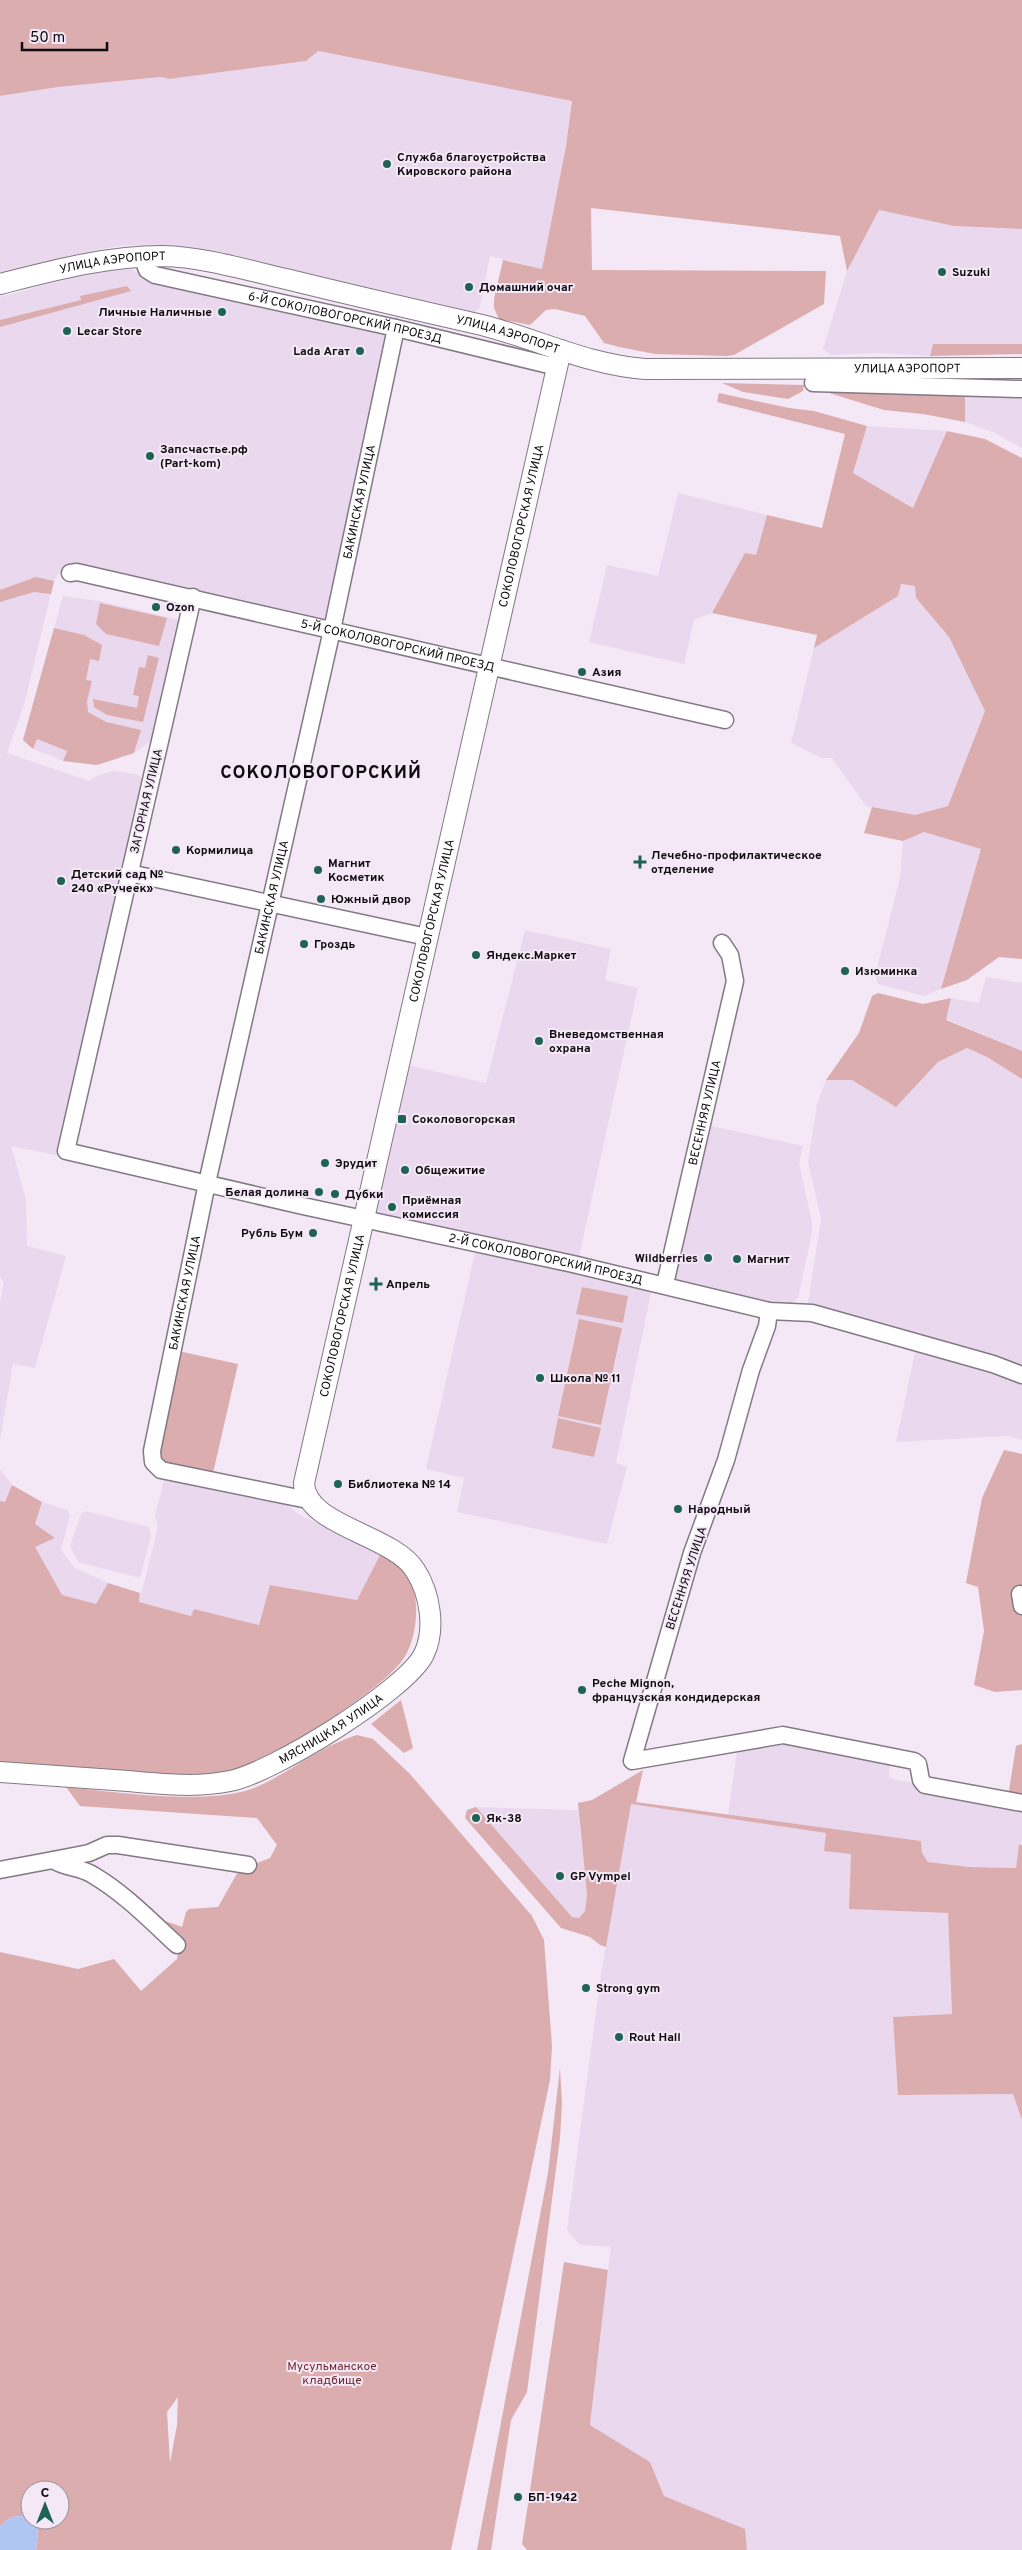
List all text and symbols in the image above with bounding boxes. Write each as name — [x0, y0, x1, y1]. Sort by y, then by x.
scale bar — [22, 20, 108, 52]
text: 50 m — [30, 29, 65, 48]
place label: Служба благоустройства Кировского района — [397, 150, 546, 180]
marker: Служба благоустройства Кировского района — [381, 158, 393, 170]
street label: УЛИЦА АЭРОПОРТ — [58, 249, 166, 278]
place label: Suzuki — [952, 265, 990, 281]
marker: Suzuki — [936, 266, 948, 278]
place label: Домашний очаг — [479, 280, 574, 296]
marker: Домашний очаг — [463, 281, 475, 293]
street label: 6-Й СОКОЛОВОГОРСКИЙ ПРОЕЗД — [246, 289, 443, 348]
place label: Личные Наличные — [98, 305, 212, 321]
marker: Личные Наличные — [216, 306, 228, 318]
street label: УЛИЦА АЭРОПОРТ — [454, 312, 561, 358]
place label: Lecar Store — [77, 324, 142, 340]
marker: Lecar Store — [61, 325, 73, 337]
place label: Lada Агат — [293, 344, 350, 360]
marker: Lada Агат — [354, 345, 366, 357]
street label: УЛИЦА АЭРОПОРТ — [854, 361, 961, 377]
place label: Запсчастье.рф (Part-kom) — [160, 442, 248, 472]
street label: БАКИНСКАЯ УЛИЦА — [340, 443, 380, 561]
street label: СОКОЛОВОГОРСКАЯ УЛИЦА — [496, 443, 548, 609]
marker: Запсчастье.рф (Part-kom) — [144, 450, 156, 462]
place label: Ozon — [166, 600, 195, 616]
marker: Ozon — [150, 601, 162, 613]
street label: 5-Й СОКОЛОВОГОРСКИЙ ПРОЕЗД — [299, 616, 496, 676]
place label: Азия — [592, 665, 621, 681]
marker: Азия — [576, 666, 588, 678]
street label: ЗАГОРНАЯ УЛИЦА — [127, 747, 167, 855]
district label: СОКОЛОВОГОРСКИЙ — [220, 760, 422, 785]
street label: СОКОЛОВОГОРСКАЯ УЛИЦА — [406, 838, 459, 1004]
street label: БАКИНСКАЯ УЛИЦА — [252, 839, 293, 956]
place label: Кормилица — [186, 843, 253, 859]
marker: Кормилица — [170, 844, 182, 856]
place label: Лечебно-профилактическое отделение — [651, 848, 822, 878]
marker: Лечебно-профилактическое отделение — [633, 855, 647, 869]
place label: Магнит Косметик — [328, 856, 385, 886]
marker: Магнит Косметик — [312, 864, 324, 876]
place label: Детский сад № 240 «Ручеек» — [71, 867, 163, 897]
marker: Детский сад № 240 «Ручеек» — [55, 875, 67, 887]
place label: Южный двор — [331, 892, 411, 908]
marker: Южный двор — [315, 893, 327, 905]
place label: Гроздь — [314, 937, 356, 953]
marker: Гроздь — [298, 938, 310, 950]
place label: Яндекс.Маркет — [486, 948, 577, 964]
marker: Яндекс.Маркет — [470, 949, 482, 961]
place label: Изюминка — [855, 964, 917, 980]
marker: Изюминка — [839, 965, 851, 977]
place label: Вневедомственная охрана — [549, 1027, 664, 1057]
marker: Вневедомственная охрана — [533, 1035, 545, 1047]
street label: ВЕСЕННЯЯ УЛИЦА — [686, 1058, 726, 1167]
place label: Соколовогорская — [412, 1112, 515, 1128]
marker: Соколовогорская — [396, 1113, 408, 1125]
place label: Эрудит — [335, 1156, 378, 1172]
marker: Эрудит — [319, 1157, 331, 1169]
place label: Общежитие — [415, 1163, 485, 1179]
marker: Общежитие — [399, 1164, 411, 1176]
place label: Белая долина — [225, 1185, 309, 1201]
marker: Белая долина — [313, 1186, 325, 1198]
place label: Дубки — [345, 1187, 383, 1203]
marker: Дубки — [329, 1188, 341, 1200]
place label: Приёмная комиссия — [402, 1193, 461, 1223]
marker: Приёмная комиссия — [386, 1201, 398, 1213]
place label: Рубль Бум — [241, 1226, 303, 1242]
marker: Рубль Бум — [307, 1227, 319, 1239]
street label: 2-Й СОКОЛОВОГОРСКИЙ ПРОЕЗД — [447, 1230, 644, 1289]
street label: СОКОЛОВОГОРСКАЯ УЛИЦА — [317, 1233, 369, 1399]
street label: БАКИНСКАЯ УЛИЦА — [166, 1234, 205, 1352]
place label: Wildberries — [635, 1251, 698, 1267]
marker: Wildberries — [702, 1252, 714, 1264]
place label: Магнит — [747, 1252, 790, 1268]
marker: Магнит — [731, 1253, 743, 1265]
place label: Апрель — [386, 1277, 430, 1293]
marker: Апрель — [370, 1278, 382, 1290]
place label: Школа № 11 — [550, 1371, 621, 1387]
marker: Школа № 11 — [534, 1372, 546, 1384]
place label: Библиотека № 14 — [348, 1477, 451, 1493]
marker: Библиотека № 14 — [332, 1478, 344, 1490]
place label: Народный — [688, 1502, 751, 1518]
marker: Народный — [672, 1503, 684, 1515]
street label: ВЕСЕННЯЯ УЛИЦА — [663, 1525, 711, 1632]
place label: Peche Mignon, французская кондидерская — [592, 1676, 760, 1706]
marker: Peche Mignon, французская кондидерская — [576, 1684, 588, 1696]
street label: МЯСНИЦКАЯ УЛИЦА — [277, 1691, 387, 1769]
place label: Як-38 — [486, 1811, 522, 1827]
marker: Як-38 — [470, 1812, 482, 1824]
place label: GP Vympel — [570, 1869, 631, 1885]
marker: GP Vympel — [554, 1870, 566, 1882]
place label: Strong gym — [596, 1981, 660, 1997]
marker: Strong gym — [580, 1982, 592, 1994]
place label: Rout Hall — [629, 2030, 681, 2046]
marker: Rout Hall — [613, 2031, 625, 2043]
park label: Мусульманское кладбище — [287, 2359, 377, 2389]
north arrow — [20, 2480, 70, 2530]
text: С — [41, 2485, 50, 2502]
place label: БП-1942 — [528, 2490, 577, 2506]
marker: БП-1942 — [512, 2491, 524, 2503]

